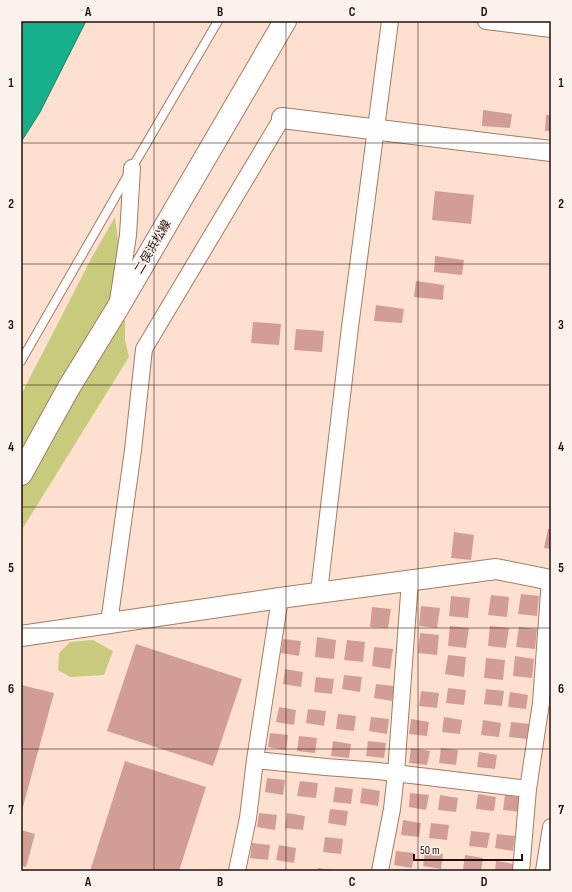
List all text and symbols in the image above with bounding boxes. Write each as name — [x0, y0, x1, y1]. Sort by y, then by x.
text: A — [84, 4, 92, 20]
text: B — [217, 4, 223, 20]
text: C — [349, 4, 356, 20]
text: D — [481, 4, 488, 20]
text: 1 — [8, 75, 14, 91]
text: 1 — [558, 75, 564, 91]
text: 2 — [8, 196, 14, 212]
text: 2 — [558, 196, 564, 212]
street label: 二俣浜松線 — [132, 217, 174, 277]
text: 3 — [8, 317, 14, 333]
text: 3 — [558, 317, 564, 333]
text: 4 — [8, 439, 14, 455]
text: 4 — [558, 439, 564, 455]
text: 5 — [8, 560, 14, 576]
text: 5 — [558, 560, 564, 576]
text: 6 — [8, 681, 14, 697]
text: 6 — [558, 681, 564, 697]
text: 7 — [8, 802, 14, 818]
text: 7 — [558, 802, 564, 818]
scale bar — [414, 836, 522, 862]
text: 50 m — [420, 843, 440, 858]
text: A — [84, 874, 92, 890]
text: B — [217, 874, 223, 890]
text: C — [349, 874, 356, 890]
text: D — [481, 874, 488, 890]

